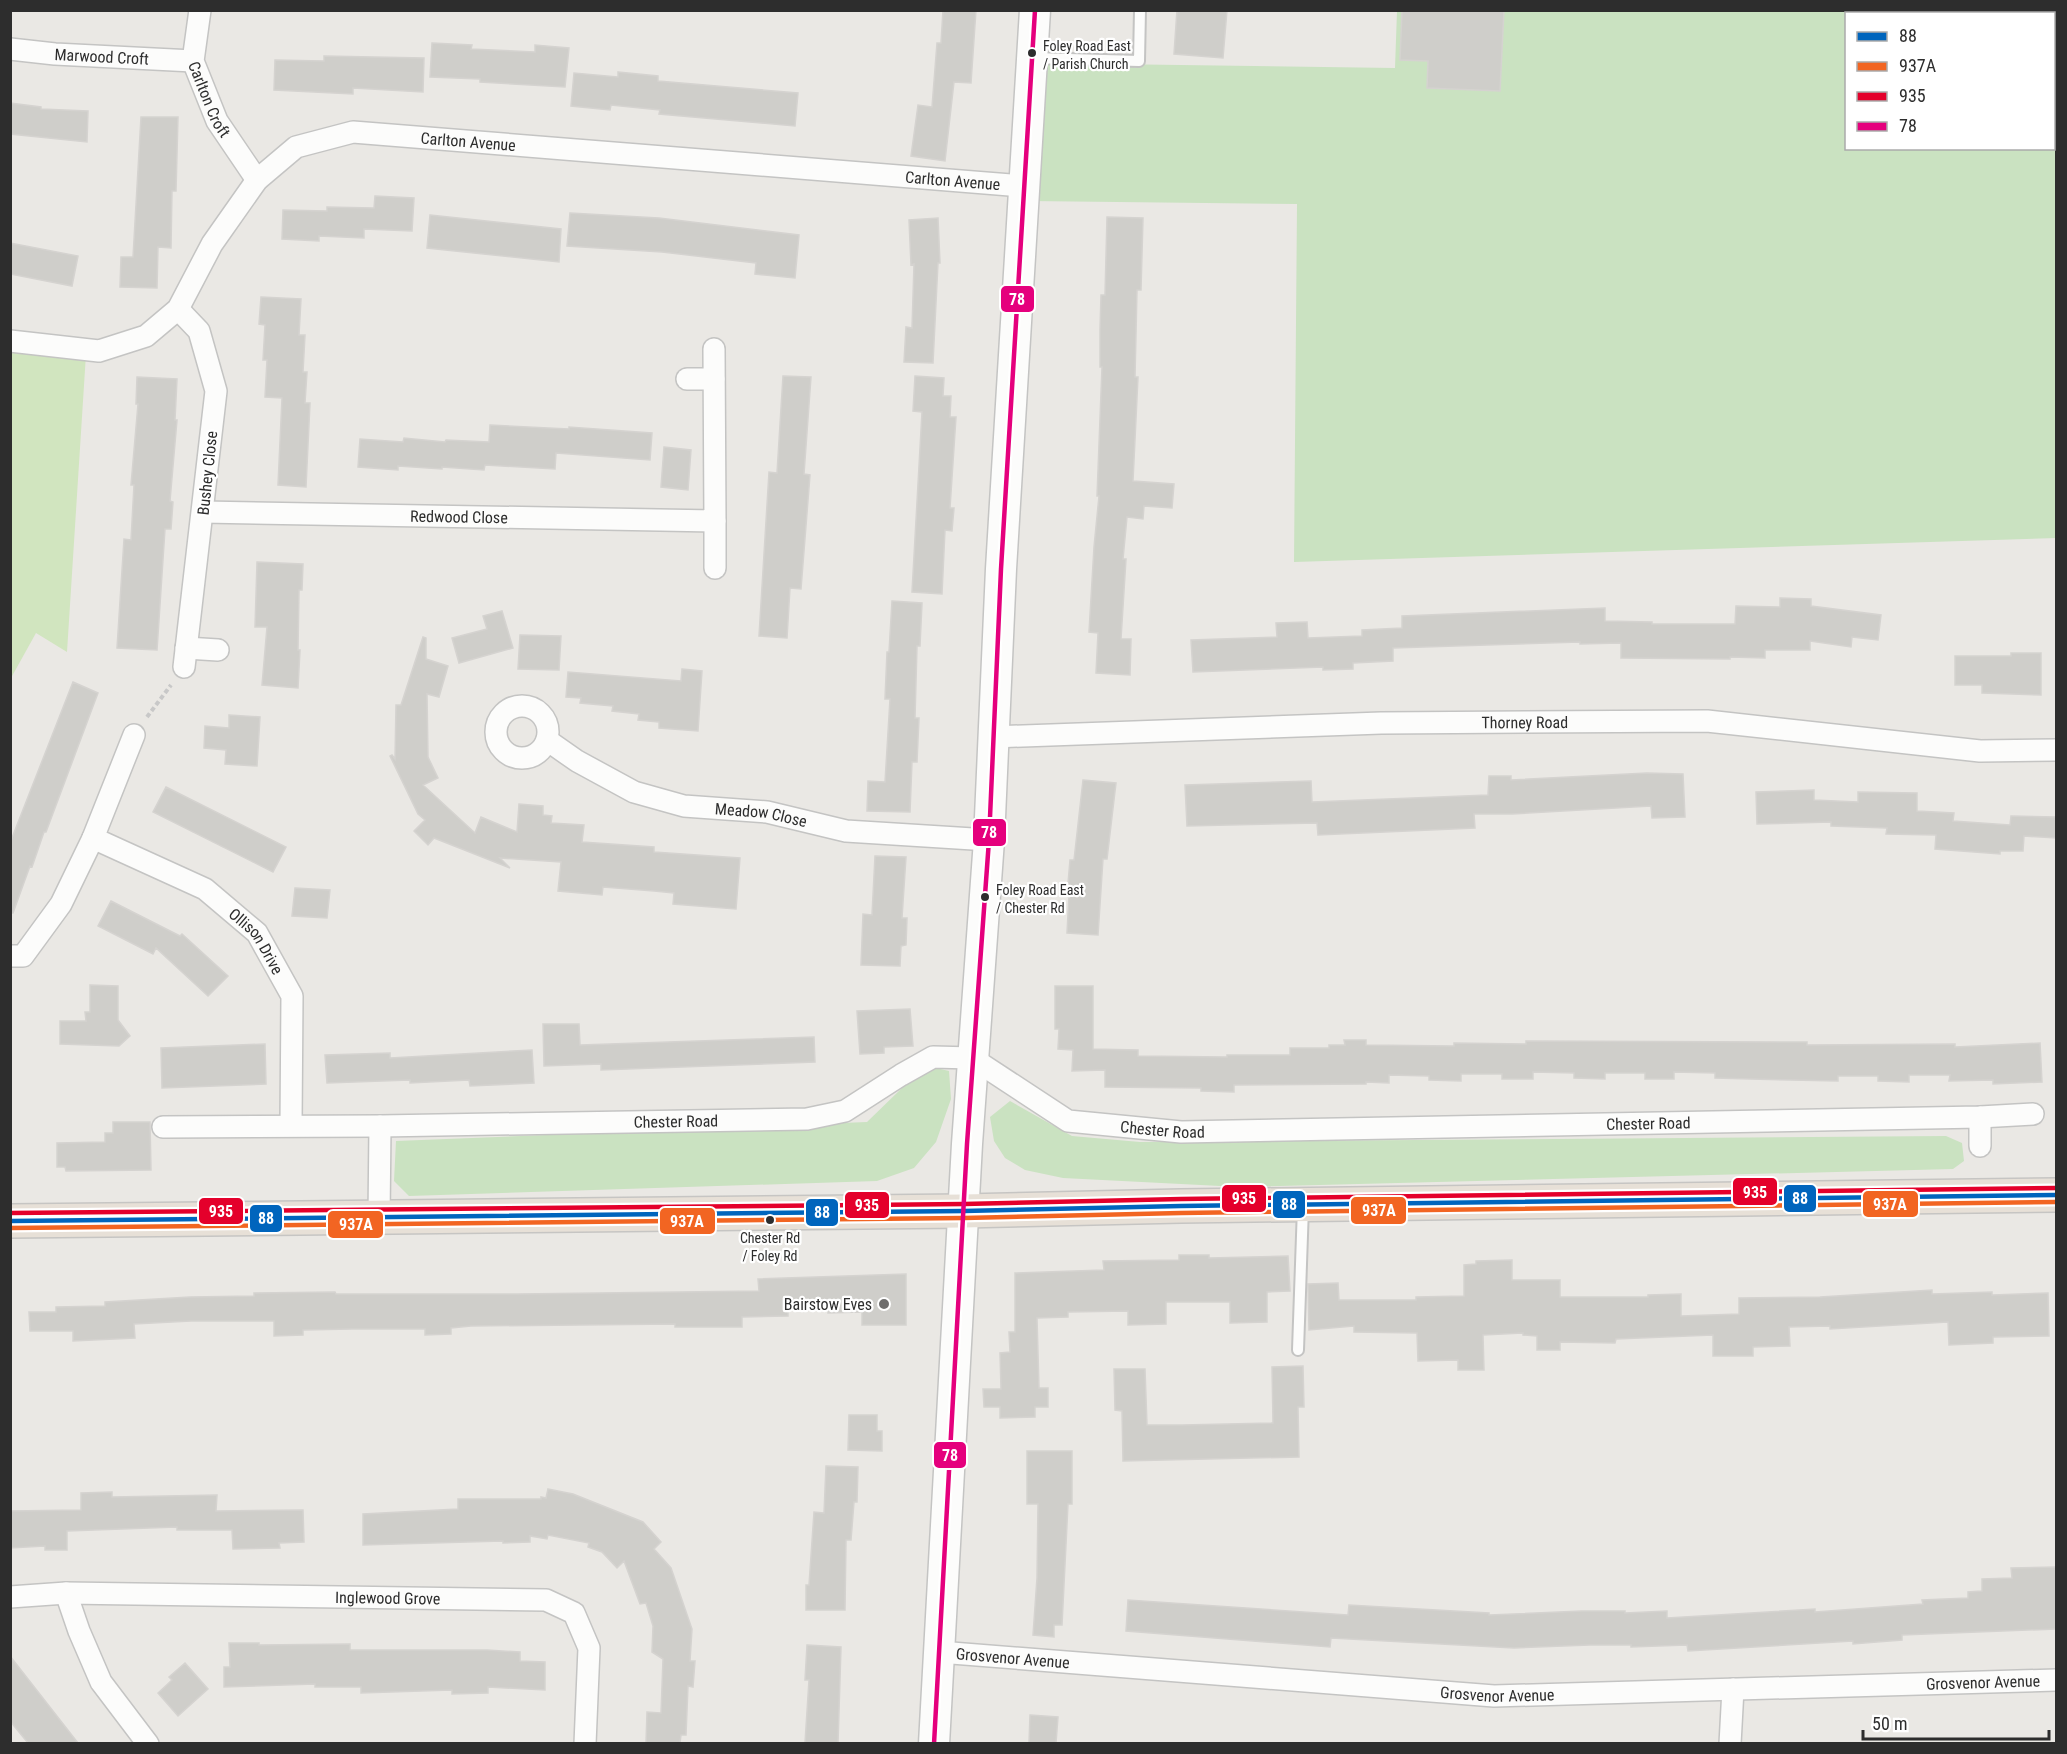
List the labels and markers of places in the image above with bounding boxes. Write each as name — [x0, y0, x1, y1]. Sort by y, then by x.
place label: Foley Road East / Parish Church — [1043, 38, 1131, 72]
marker: Foley Road East / Parish Church — [1026, 47, 1038, 59]
place label: Foley Road East / Chester Rd — [996, 882, 1084, 916]
marker: Foley Road East / Chester Rd — [979, 891, 991, 903]
marker: Chester Rd / Foley Rd — [764, 1214, 776, 1226]
place label: Chester Rd / Foley Rd — [740, 1230, 800, 1264]
place label: Bairstow Eves — [784, 1295, 872, 1314]
marker: Bairstow Eves — [877, 1297, 891, 1311]

